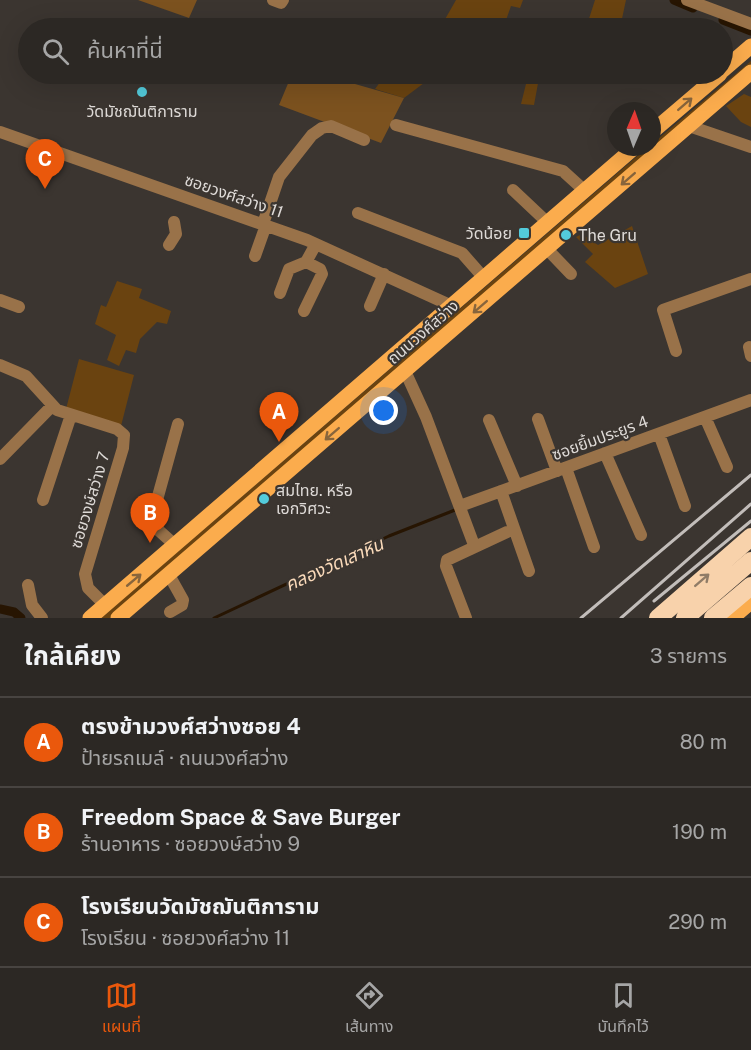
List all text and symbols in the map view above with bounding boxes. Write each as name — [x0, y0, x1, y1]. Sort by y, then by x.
search box — [18, 18, 733, 84]
icon: search — [39, 35, 72, 68]
text: ค้นหาที่นี่ — [87, 37, 163, 63]
marker: วัดมัชฌันติการาม — [135, 85, 149, 99]
one-way arrow — [677, 97, 693, 110]
place label: วัดมัชฌันติการาม — [86, 102, 198, 121]
north arrow — [607, 102, 661, 156]
pin: C — [26, 140, 64, 189]
street label: ซอยวงศ์สว่าง 11 — [182, 170, 286, 222]
one-way arrow — [621, 172, 636, 186]
place label: วัดน้อย — [466, 224, 512, 243]
marker: วัดน้อย — [517, 226, 531, 240]
place label: The Gru — [578, 226, 637, 245]
marker: The Gru — [559, 228, 573, 242]
street label: ถนนวงศ์สว่าง — [384, 296, 462, 368]
one-way arrow — [472, 300, 488, 313]
pin: A — [260, 392, 298, 442]
your location — [369, 396, 398, 425]
street label: ซอยยิ้มประยูร 4 — [549, 411, 651, 464]
one-way arrow — [325, 427, 340, 441]
street label: ซอยวงษ์สว่าง 7 — [66, 449, 114, 551]
place label: สมไทย. หรือ เอกวิศวะ — [276, 481, 353, 518]
marker: สมไทย. หรือ เอกวิศวะ — [257, 492, 271, 506]
pin: B — [130, 494, 170, 543]
water label: คลองวัดเสาหิน — [281, 533, 387, 595]
one-way arrow — [126, 573, 141, 587]
one-way arrow — [694, 573, 709, 587]
text: ใกล้เคียง — [24, 640, 121, 671]
text: 3 รายการ — [650, 644, 727, 668]
text: ตรงข้ามวงศ์สว่างซอย 4 — [81, 713, 301, 739]
text: A — [36, 730, 51, 754]
text: 80 m — [680, 730, 727, 754]
text: ป้ายรถเมล์ · ถนนวงศ์สว่าง — [81, 746, 289, 770]
text: Freedom Space & Save Burger — [81, 804, 401, 830]
text: B — [37, 820, 50, 844]
text: 190 m — [672, 820, 727, 844]
text: ร้านอาหาร · ซอยวงษ์สว่าง 9 — [81, 832, 300, 856]
text: โรงเรียนวัดมัชฌันติการาม — [81, 893, 319, 919]
text: C — [36, 910, 51, 934]
text: 290 m — [668, 910, 727, 934]
text: โรงเรียน · ซอยวงศ์สว่าง 11 — [81, 926, 290, 950]
tab: แผนที่ — [102, 979, 141, 1039]
tab: เส้นทาง — [345, 979, 393, 1039]
tab: บันทึกไว้ — [598, 979, 649, 1039]

